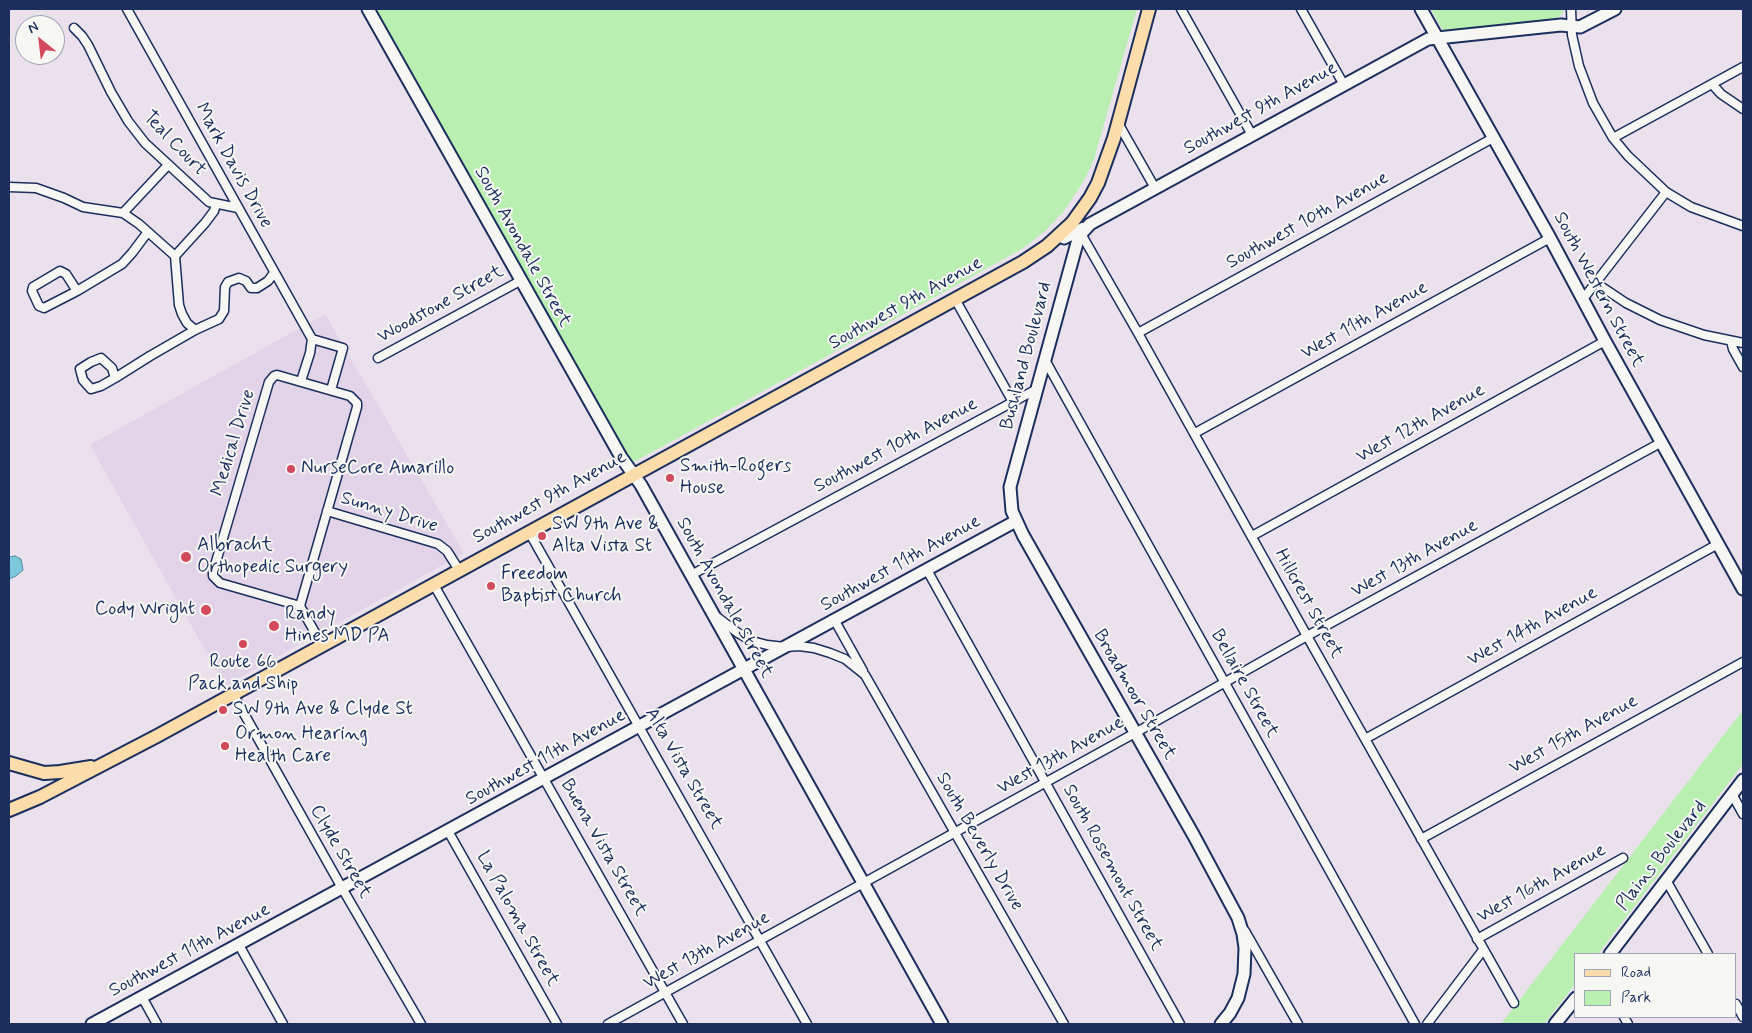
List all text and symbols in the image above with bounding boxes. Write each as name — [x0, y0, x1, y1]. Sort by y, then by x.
north arrow — [15, 15, 65, 65]
text: N — [25, 18, 42, 38]
street label: Southwest 9th Avenue — [1180, 57, 1342, 161]
street label: Mark Davis Drive — [189, 99, 277, 233]
street label: Teal Court — [137, 107, 211, 181]
street label: South Avondale Street — [468, 163, 576, 331]
street label: Southwest 10th Avenue — [1223, 167, 1393, 275]
street label: South Western Street — [1547, 209, 1649, 371]
street label: Southwest 9th Avenue — [825, 252, 987, 356]
street label: Woodstone Street — [374, 261, 508, 349]
street label: West 11th Avenue — [1298, 277, 1432, 365]
street label: Bushland Boulevard — [996, 280, 1058, 432]
street label: West 12th Avenue — [1353, 379, 1489, 469]
street label: Medical Drive — [207, 387, 261, 499]
street label: Southwest 10th Avenue — [810, 393, 982, 499]
street label: Southwest 9th Avenue — [469, 446, 631, 550]
place label: Smith-Rogers House — [680, 456, 791, 500]
place label: NurseCore Amarillo — [301, 458, 454, 480]
marker: NurseCore Amarillo — [285, 463, 297, 475]
marker: Smith-Rogers House — [664, 472, 676, 484]
street label: Sunny Drive — [338, 487, 440, 539]
street label: Southwest 11th Avenue — [817, 511, 985, 617]
place label: SW 9th Ave & Alta Vista St — [552, 514, 659, 558]
street label: South Avondale Street — [670, 514, 778, 682]
street label: West 13th Avenue — [1348, 515, 1482, 603]
marker: SW 9th Ave & Alta Vista St — [536, 530, 548, 542]
place label: Albracht Orthopedic Surgery — [197, 535, 348, 579]
street label: Hillcrest Street — [1269, 545, 1347, 663]
marker: Albracht Orthopedic Surgery — [179, 550, 193, 564]
place label: Freedom Baptist Church — [501, 564, 622, 608]
marker: Freedom Baptist Church — [485, 580, 497, 592]
street label: West 14th Avenue — [1464, 582, 1602, 672]
place label: Cody Wright — [95, 599, 195, 621]
marker: Cody Wright — [199, 603, 213, 617]
place label: Randy Hines MD PA — [285, 604, 390, 648]
marker: Randy Hines MD PA — [267, 619, 281, 633]
street label: Broadmoor Street — [1087, 626, 1181, 764]
street label: Bellaire Street — [1205, 626, 1283, 742]
marker: Route 66 Pack and Ship — [237, 638, 249, 650]
place label: Route 66 Pack and Ship — [188, 652, 298, 696]
street label: West 15th Avenue — [1506, 690, 1642, 780]
place label: SW 9th Ave & Clyde St — [233, 699, 413, 721]
marker: SW 9th Ave & Clyde St — [217, 704, 229, 716]
street label: Alta Vista Street — [639, 704, 727, 834]
street label: Southwest 11th Avenue — [462, 705, 630, 811]
street label: West 13th Avenue — [994, 712, 1128, 800]
place label: Ormon Hearing Health Care — [235, 724, 368, 768]
marker: Ormon Hearing Health Care — [219, 740, 231, 752]
street label: South Beverly Drive — [930, 769, 1028, 915]
street label: Buena Vista Street — [555, 775, 651, 921]
street label: South Rosemont Street — [1057, 781, 1167, 955]
street label: Plains Boulevard — [1612, 796, 1712, 916]
street label: Clyde Street — [304, 801, 376, 903]
street label: West 16th Avenue — [1474, 839, 1610, 929]
street label: La Paloma Street — [470, 847, 564, 991]
street label: Southwest 11th Avenue — [105, 899, 275, 1003]
street label: West 13th Avenue — [640, 907, 774, 995]
legend — [1574, 953, 1737, 1018]
text: Road — [1621, 963, 1651, 983]
text: Park — [1621, 988, 1651, 1008]

